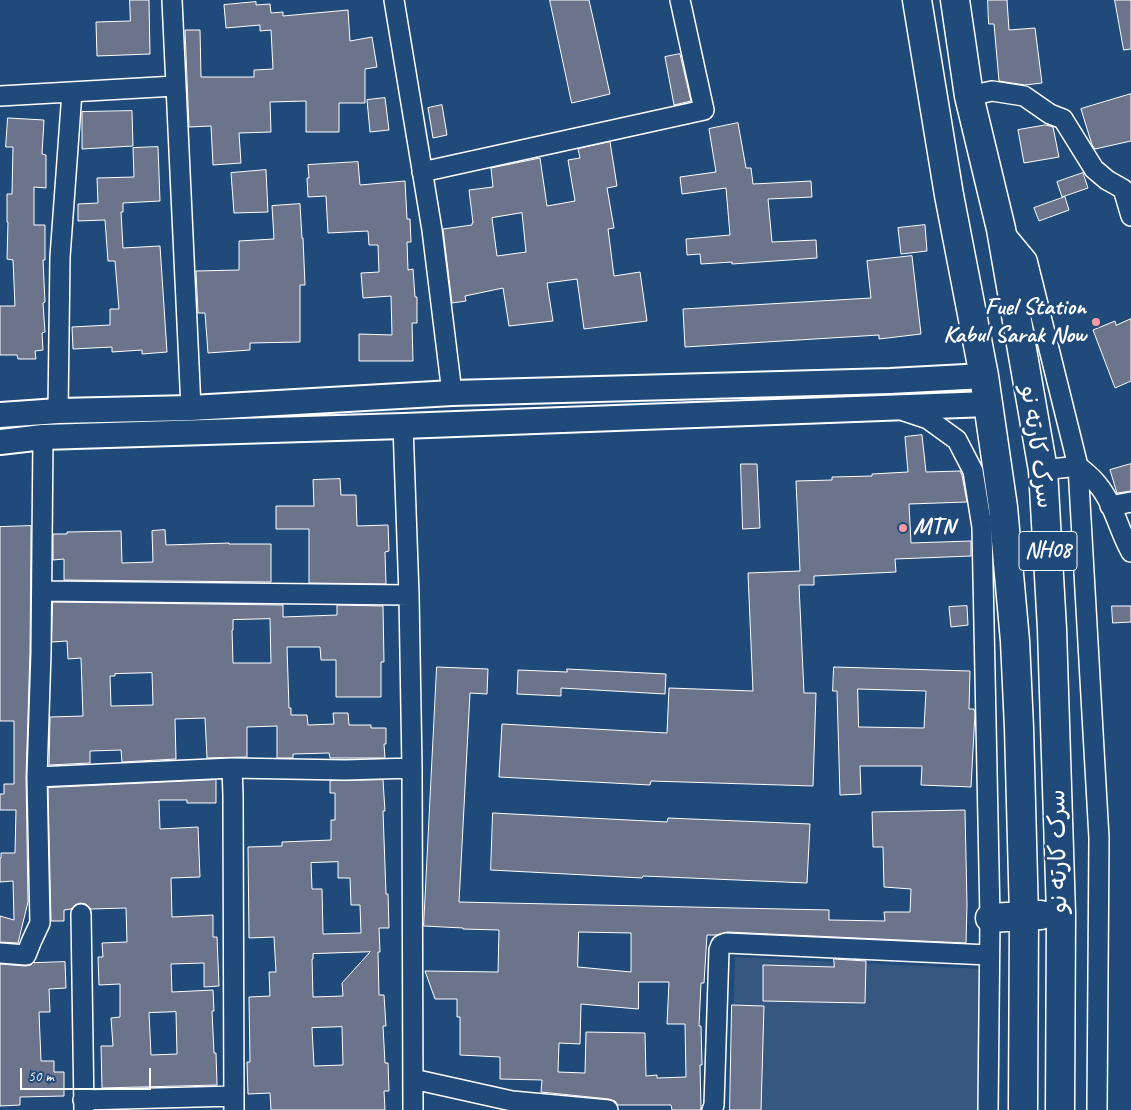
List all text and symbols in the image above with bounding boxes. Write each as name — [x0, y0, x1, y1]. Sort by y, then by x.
place label: Fuel Station Kabul Sarak Now — [943, 294, 1086, 350]
marker: Fuel Station Kabul Sarak Now — [1090, 316, 1102, 328]
street label: سرک کارته نو — [1013, 384, 1059, 510]
place label: MTN — [913, 514, 955, 542]
marker: MTN — [897, 522, 909, 534]
road number: NH08 — [1019, 532, 1077, 570]
street label: سرک کارته نو — [1044, 789, 1074, 913]
scale bar — [22, 1058, 154, 1090]
text: 50 m — [28, 1067, 54, 1086]

